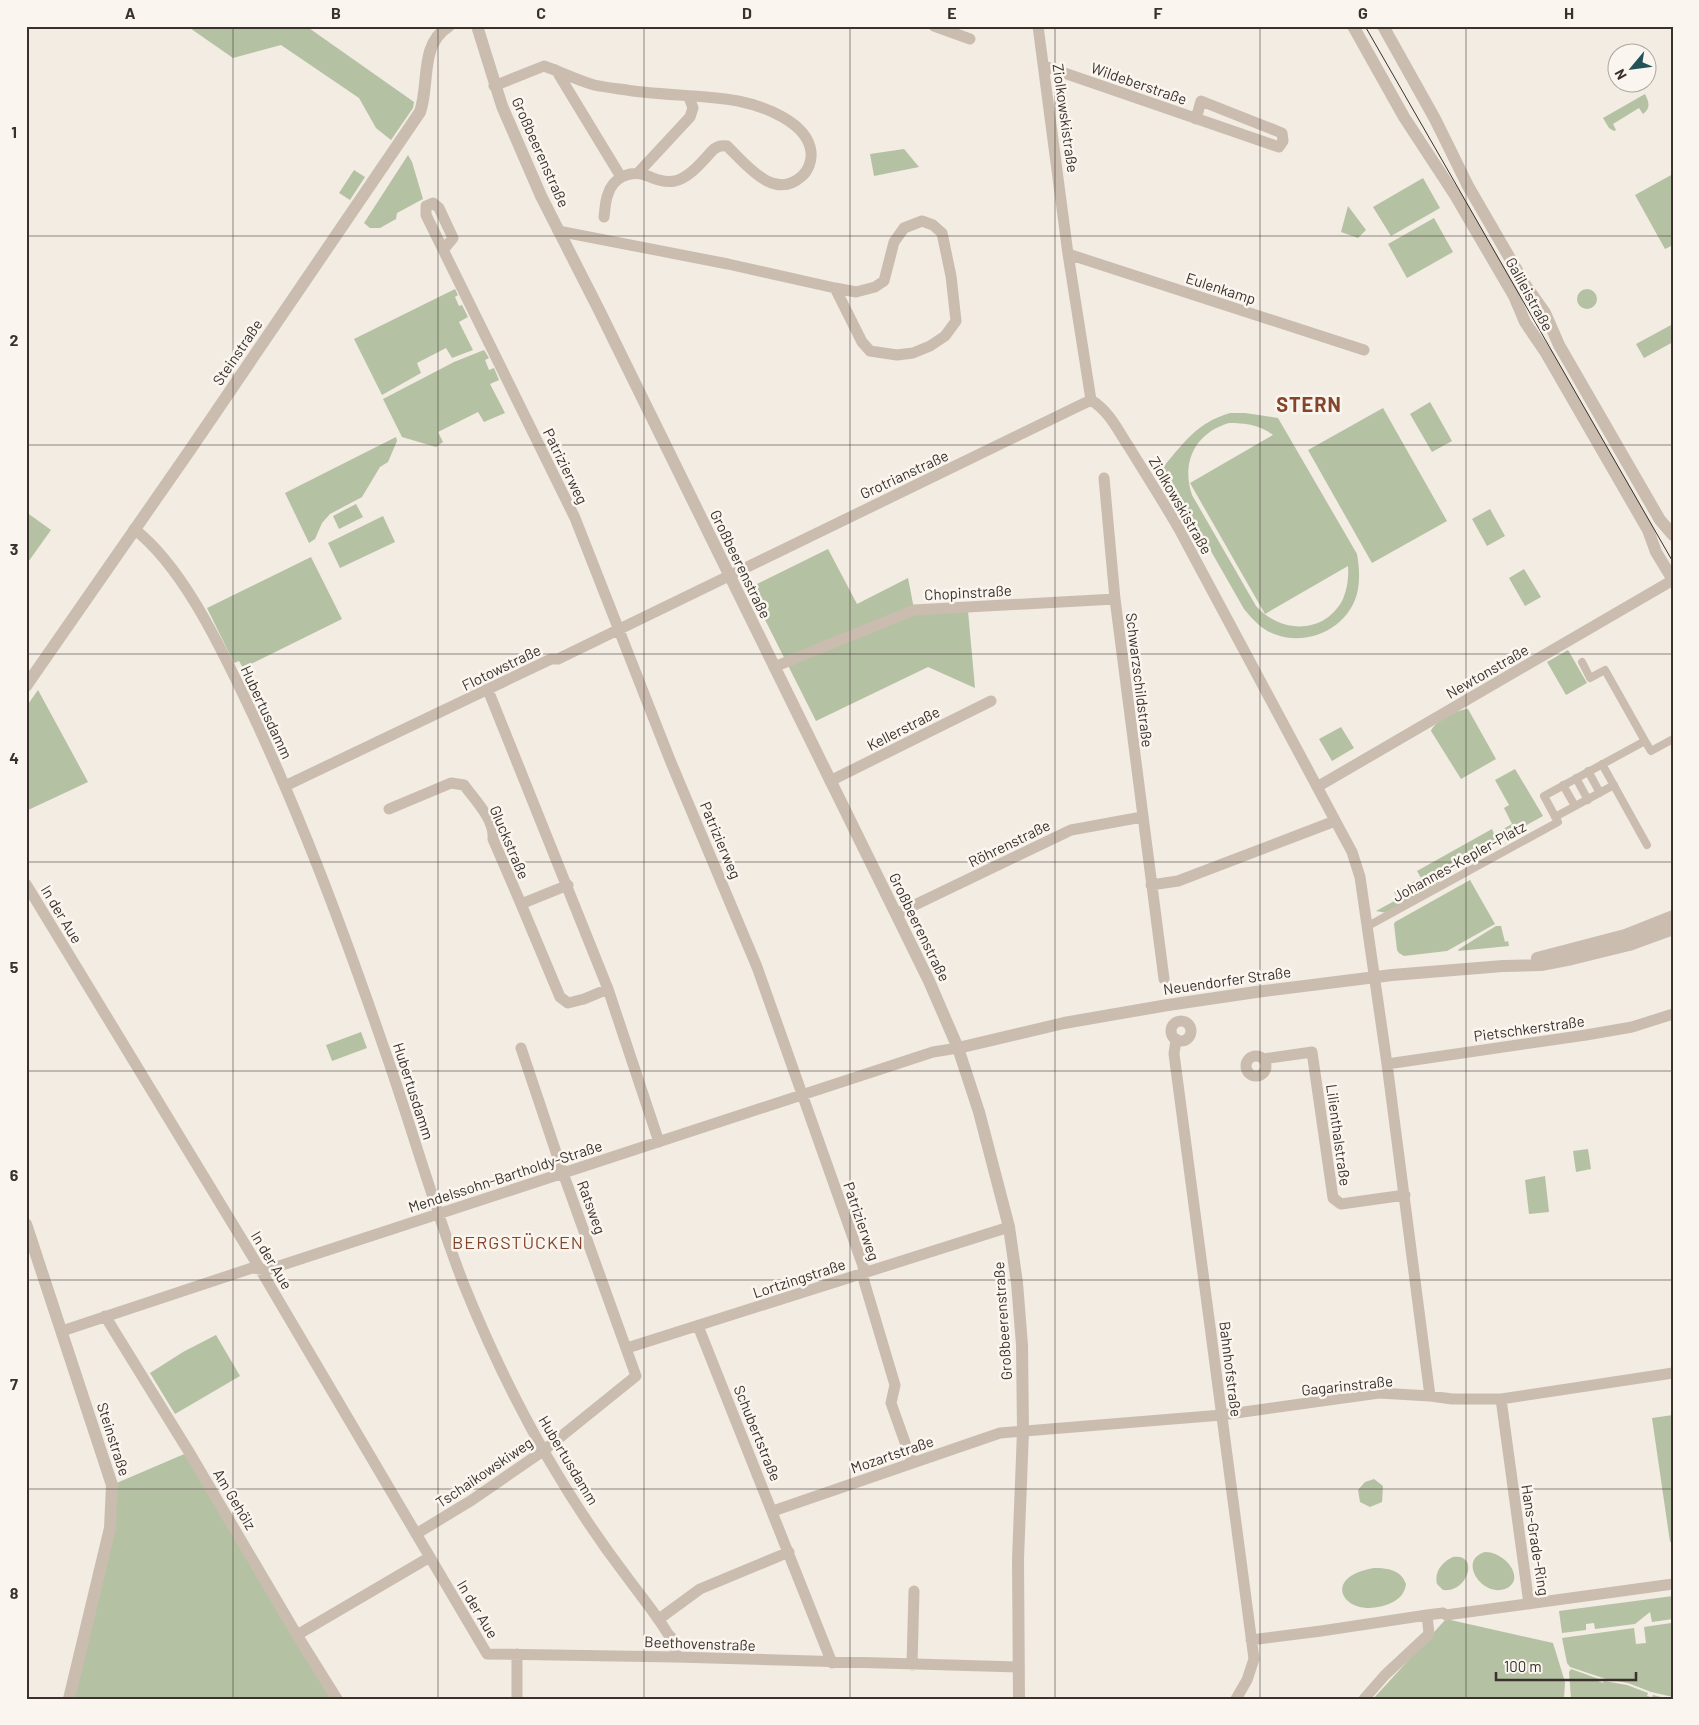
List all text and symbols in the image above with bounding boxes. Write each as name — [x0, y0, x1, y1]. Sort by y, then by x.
text: A — [125, 3, 136, 22]
text: B — [331, 3, 341, 22]
text: C — [536, 3, 546, 22]
text: D — [742, 3, 752, 22]
text: E — [947, 3, 957, 22]
text: F — [1154, 3, 1163, 22]
text: G — [1358, 3, 1368, 22]
text: H — [1564, 3, 1574, 22]
north arrow — [1606, 42, 1656, 92]
street label: Wildeberstraße — [1089, 58, 1189, 108]
street label: Ziolkowskistraße — [1049, 62, 1083, 174]
text: N — [1611, 66, 1630, 83]
street label: Großbeerenstraße — [509, 94, 573, 210]
text: 1 — [11, 122, 17, 141]
street label: Galileistraße — [1502, 254, 1558, 334]
street label: Eulenkamp — [1184, 268, 1258, 308]
street label: Steinstraße — [208, 315, 266, 389]
text: 2 — [10, 330, 19, 349]
district label: STERN — [1276, 392, 1342, 416]
street label: Patrizierweg — [540, 425, 592, 507]
street label: Grotrianstraße — [857, 446, 951, 502]
street label: Ziolkowskistraße — [1146, 453, 1216, 557]
street label: Großbeerenstraße — [707, 507, 775, 621]
text: 3 — [10, 539, 18, 558]
street label: Chopinstraße — [924, 581, 1012, 603]
street label: Schwarzschildstraße — [1123, 612, 1157, 748]
street label: Flotowstraße — [459, 640, 543, 694]
street label: Newtonstraße — [1443, 640, 1531, 702]
street label: Hubertusdamm — [238, 662, 296, 762]
street label: Kellerstraße — [864, 702, 942, 754]
text: 4 — [9, 748, 19, 767]
street label: Patrizierweg — [697, 799, 745, 881]
street label: Gluckstraße — [486, 803, 534, 881]
street label: Röhrenstraße — [965, 815, 1053, 871]
street label: Johannes-Kepler-Platz — [1389, 817, 1529, 905]
street label: Großbeerenstraße — [886, 870, 954, 984]
street label: In der Aue — [38, 882, 86, 946]
text: 5 — [10, 957, 19, 976]
street label: Neuendorfer Straße — [1162, 962, 1292, 998]
street label: Pietschkerstraße — [1472, 1011, 1586, 1045]
street label: Hubertusdamm — [390, 1040, 438, 1142]
street label: Lilienthalstraße — [1323, 1083, 1355, 1187]
street label: Mendelssohn-Bartholdy-Straße — [406, 1136, 604, 1216]
text: 6 — [10, 1165, 19, 1184]
street label: Ratsweg — [574, 1178, 610, 1236]
street label: Patrizierweg — [840, 1179, 884, 1263]
street label: In der Aue — [248, 1228, 296, 1292]
district label: BERGSTÜCKEN — [452, 1231, 584, 1253]
street label: Lortzingstraße — [750, 1255, 848, 1301]
street label: Großbeerenstraße — [989, 1261, 1015, 1381]
street label: Bahnhofstraße — [1216, 1320, 1246, 1418]
street label: Gagarinstraße — [1300, 1371, 1394, 1399]
text: 7 — [10, 1374, 18, 1393]
street label: Schubertstraße — [731, 1382, 785, 1484]
street label: Steinstraße — [94, 1400, 134, 1478]
street label: Hubertusdamm — [535, 1412, 603, 1508]
street label: Mozartstraße — [848, 1431, 936, 1477]
street label: Tschaikowskiweg — [432, 1433, 536, 1511]
street label: Am Gehölz — [210, 1465, 260, 1533]
street label: Hans-Grade-Ring — [1518, 1483, 1554, 1597]
street label: In der Aue — [454, 1577, 502, 1641]
text: 8 — [10, 1583, 19, 1602]
street label: Beethovenstraße — [644, 1632, 756, 1654]
scale bar — [1496, 1650, 1636, 1682]
text: 100 m — [1504, 1657, 1542, 1675]

